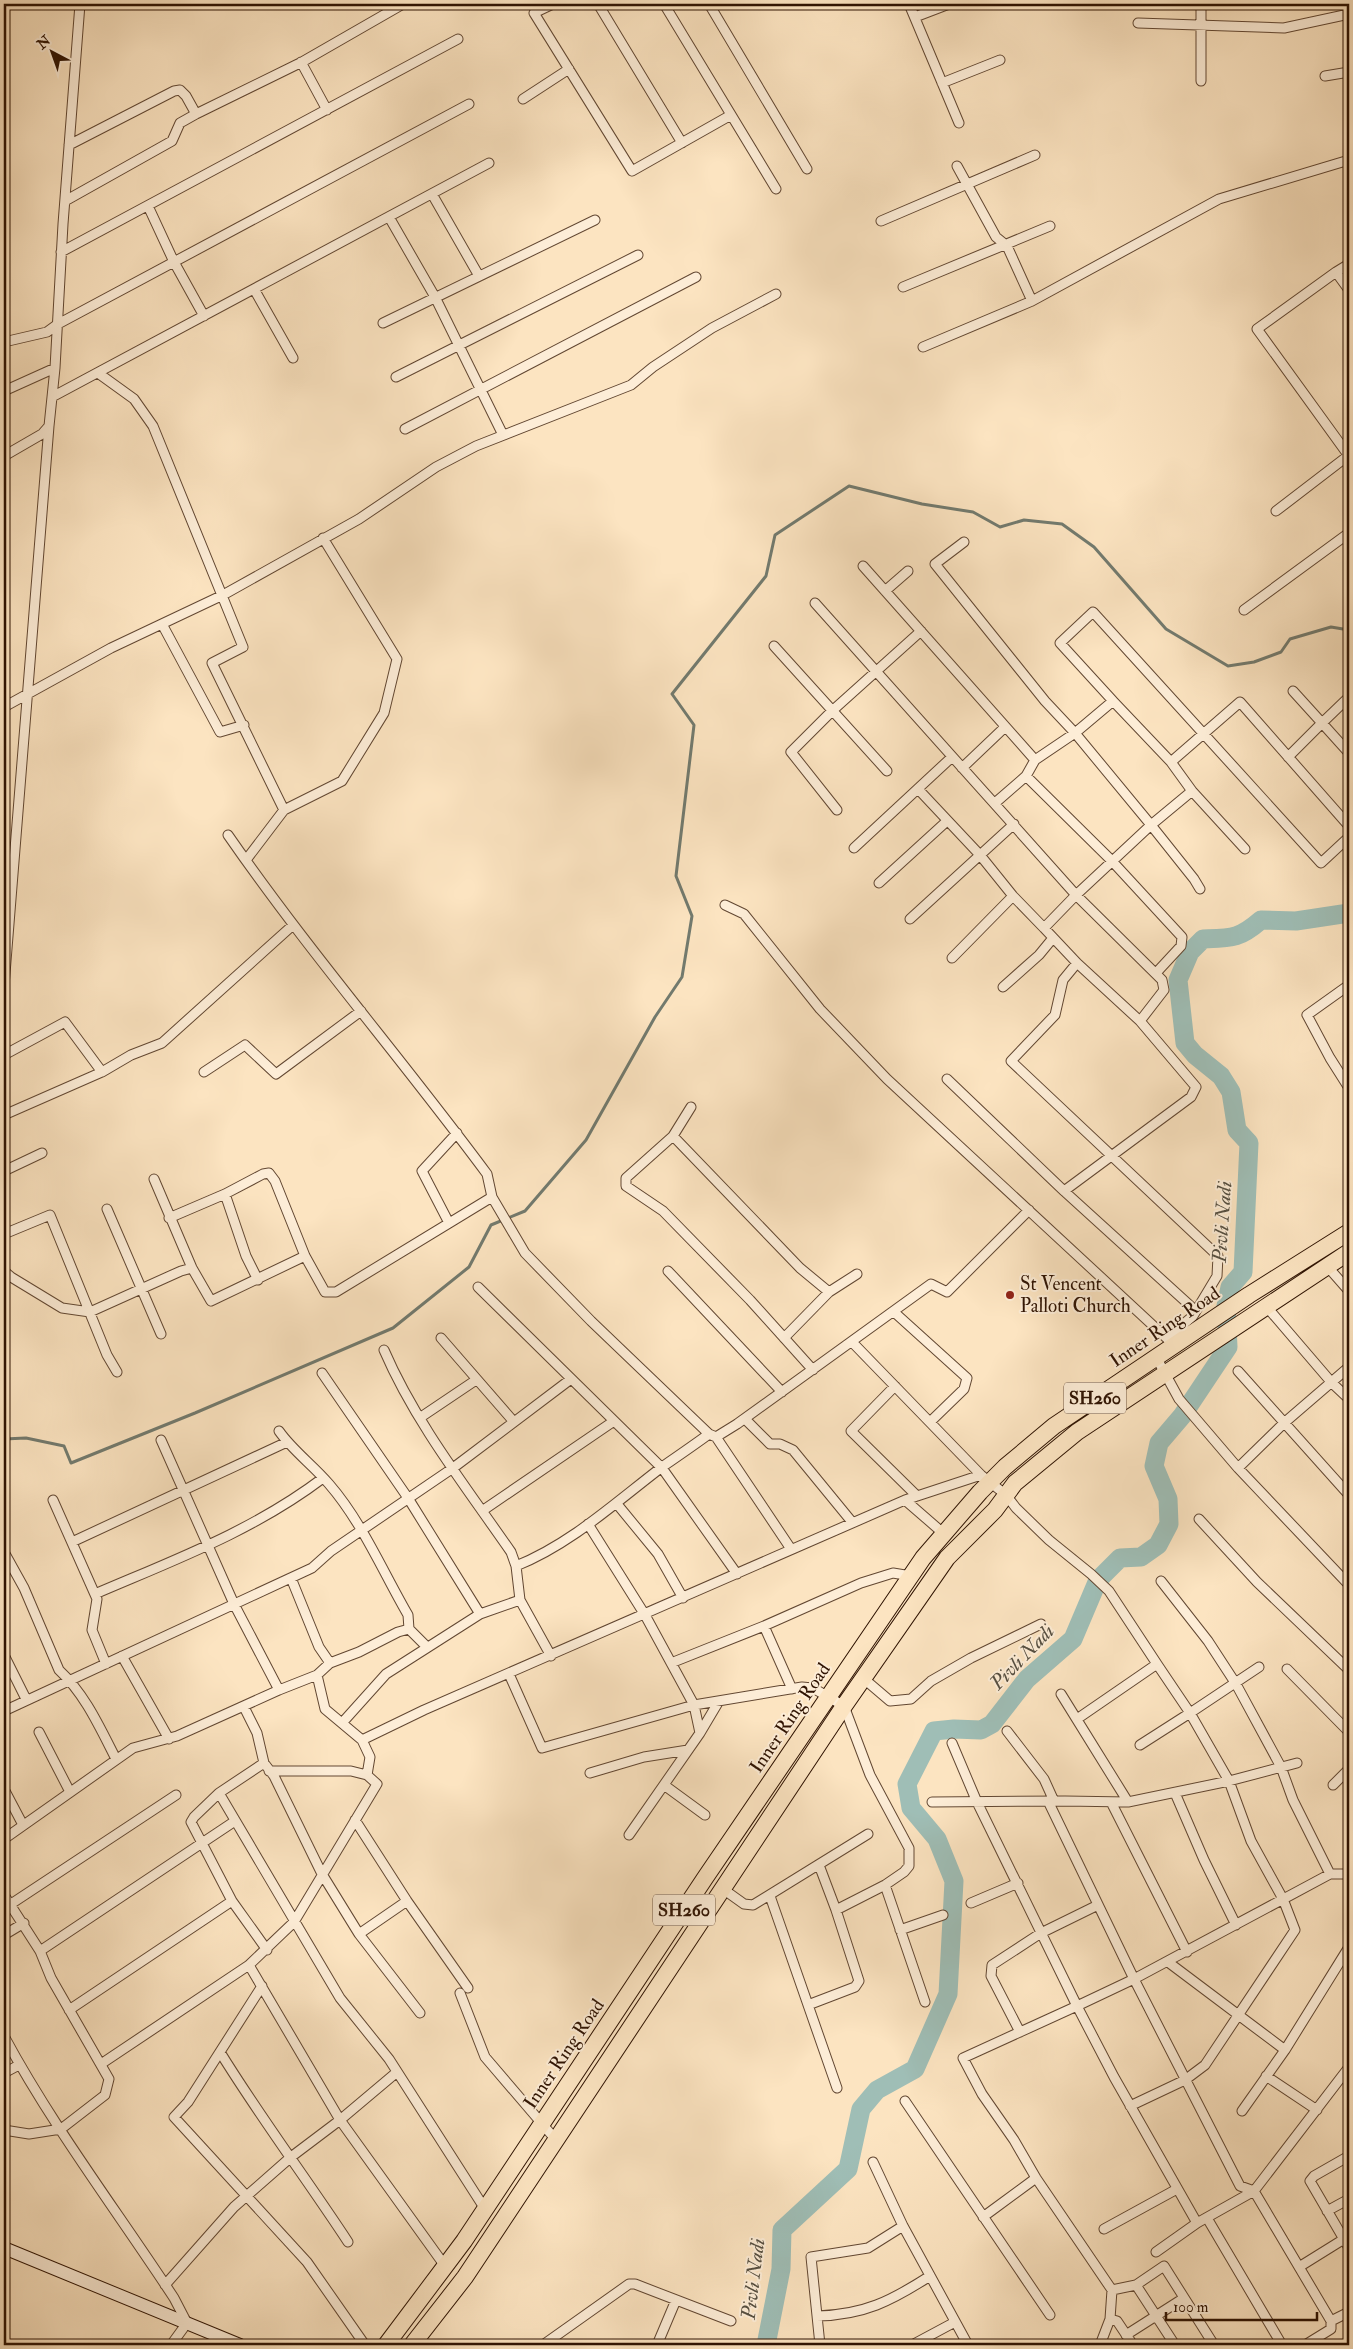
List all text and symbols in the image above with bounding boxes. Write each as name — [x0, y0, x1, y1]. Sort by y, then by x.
north arrow — [28, 28, 78, 78]
text: N — [33, 32, 54, 54]
water label: Pivli Nadi — [1207, 1180, 1237, 1265]
place label: St Vencent Palloti Church — [1020, 1272, 1131, 1318]
street label: Inner Ring Road — [1105, 1281, 1225, 1373]
marker: St Vencent Palloti Church — [1004, 1289, 1016, 1301]
road number: SH260 — [1064, 1382, 1126, 1414]
water label: Pivli Nadi — [984, 1619, 1060, 1696]
street label: Inner Ring Road — [744, 1658, 836, 1778]
road number: SH260 — [653, 1894, 715, 1926]
street label: Inner Ring Road — [518, 1994, 610, 2114]
water label: Pivli Nadi — [735, 2236, 770, 2322]
scale bar — [1166, 2289, 1317, 2321]
text: 100 m — [1173, 2298, 1209, 2317]

